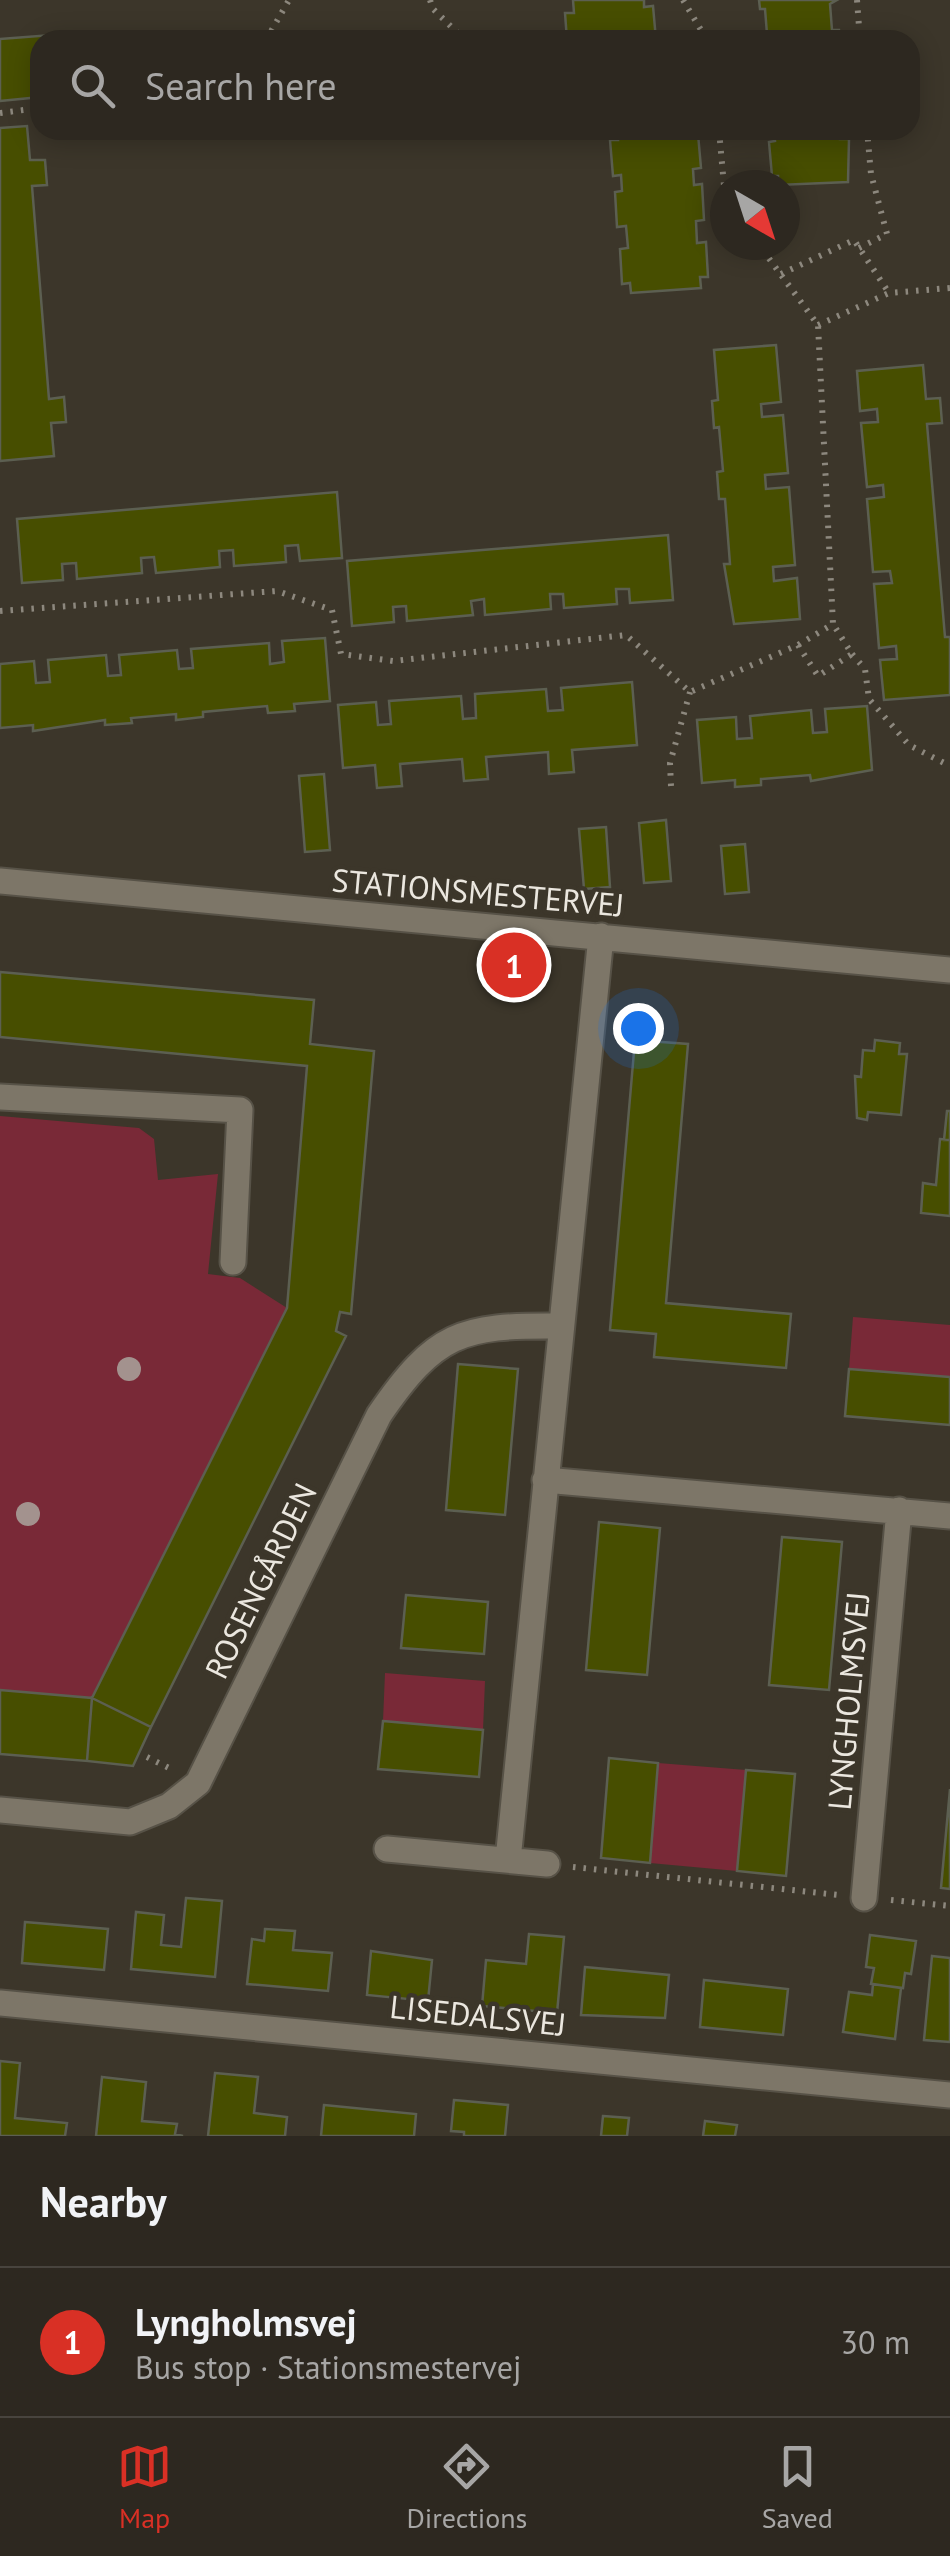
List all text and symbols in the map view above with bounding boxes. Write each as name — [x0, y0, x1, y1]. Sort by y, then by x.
search box — [30, 30, 920, 140]
icon: search — [65, 58, 120, 113]
text: Search here — [145, 61, 337, 110]
north arrow — [710, 170, 800, 260]
street label: STATIONSMESTERVEJ — [330, 858, 626, 926]
pin: 1 — [482, 928, 546, 1002]
your location — [613, 1003, 664, 1054]
street label: ROSENGÅRDEN — [195, 1476, 325, 1685]
street label: LYNGHOLMSVEJ — [818, 1590, 878, 1812]
street label: LISEDALSVEJ — [388, 1985, 568, 2045]
text: Nearby — [40, 2174, 167, 2229]
text: Lyngholmsvej — [135, 2297, 357, 2346]
text: 1 — [63, 2321, 82, 2363]
text: 30 m — [841, 2321, 910, 2363]
text: Bus stop · Stationsmestervej — [135, 2346, 522, 2388]
tab: Map — [117, 2439, 172, 2536]
tab: Directions — [406, 2439, 527, 2536]
tab: Saved — [762, 2439, 833, 2536]

